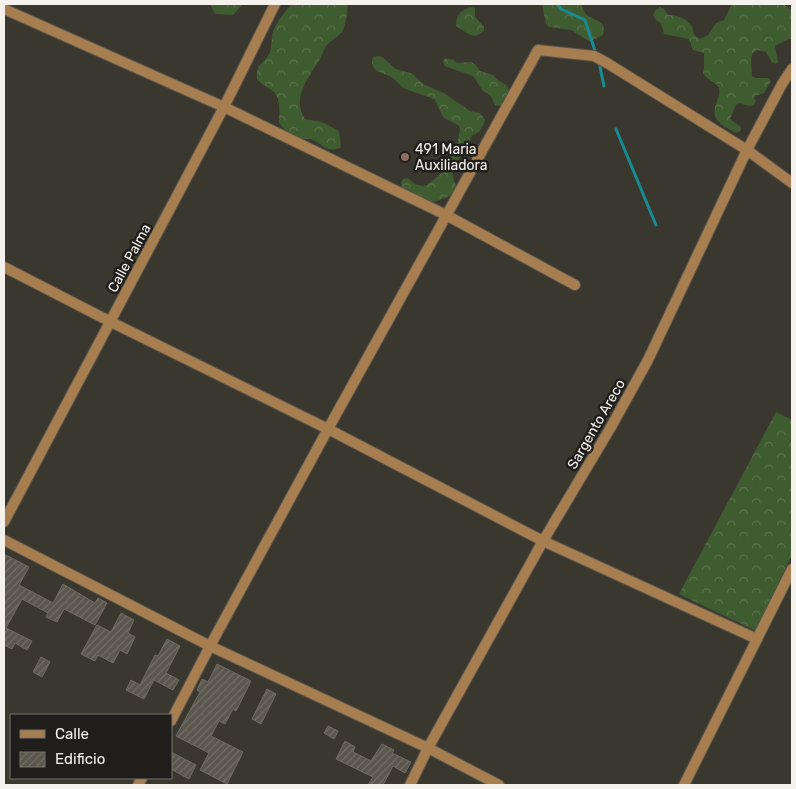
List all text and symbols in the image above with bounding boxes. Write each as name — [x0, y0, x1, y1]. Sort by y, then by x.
place label: 491 Maria Auxiliadora — [415, 141, 487, 174]
marker: 491 Maria Auxiliadora — [399, 151, 411, 163]
street label: Calle Palma — [104, 221, 155, 295]
street label: Sargento Areco — [564, 376, 629, 472]
legend — [10, 714, 172, 779]
text: Calle — [55, 725, 89, 743]
text: Edificio — [55, 750, 105, 768]

